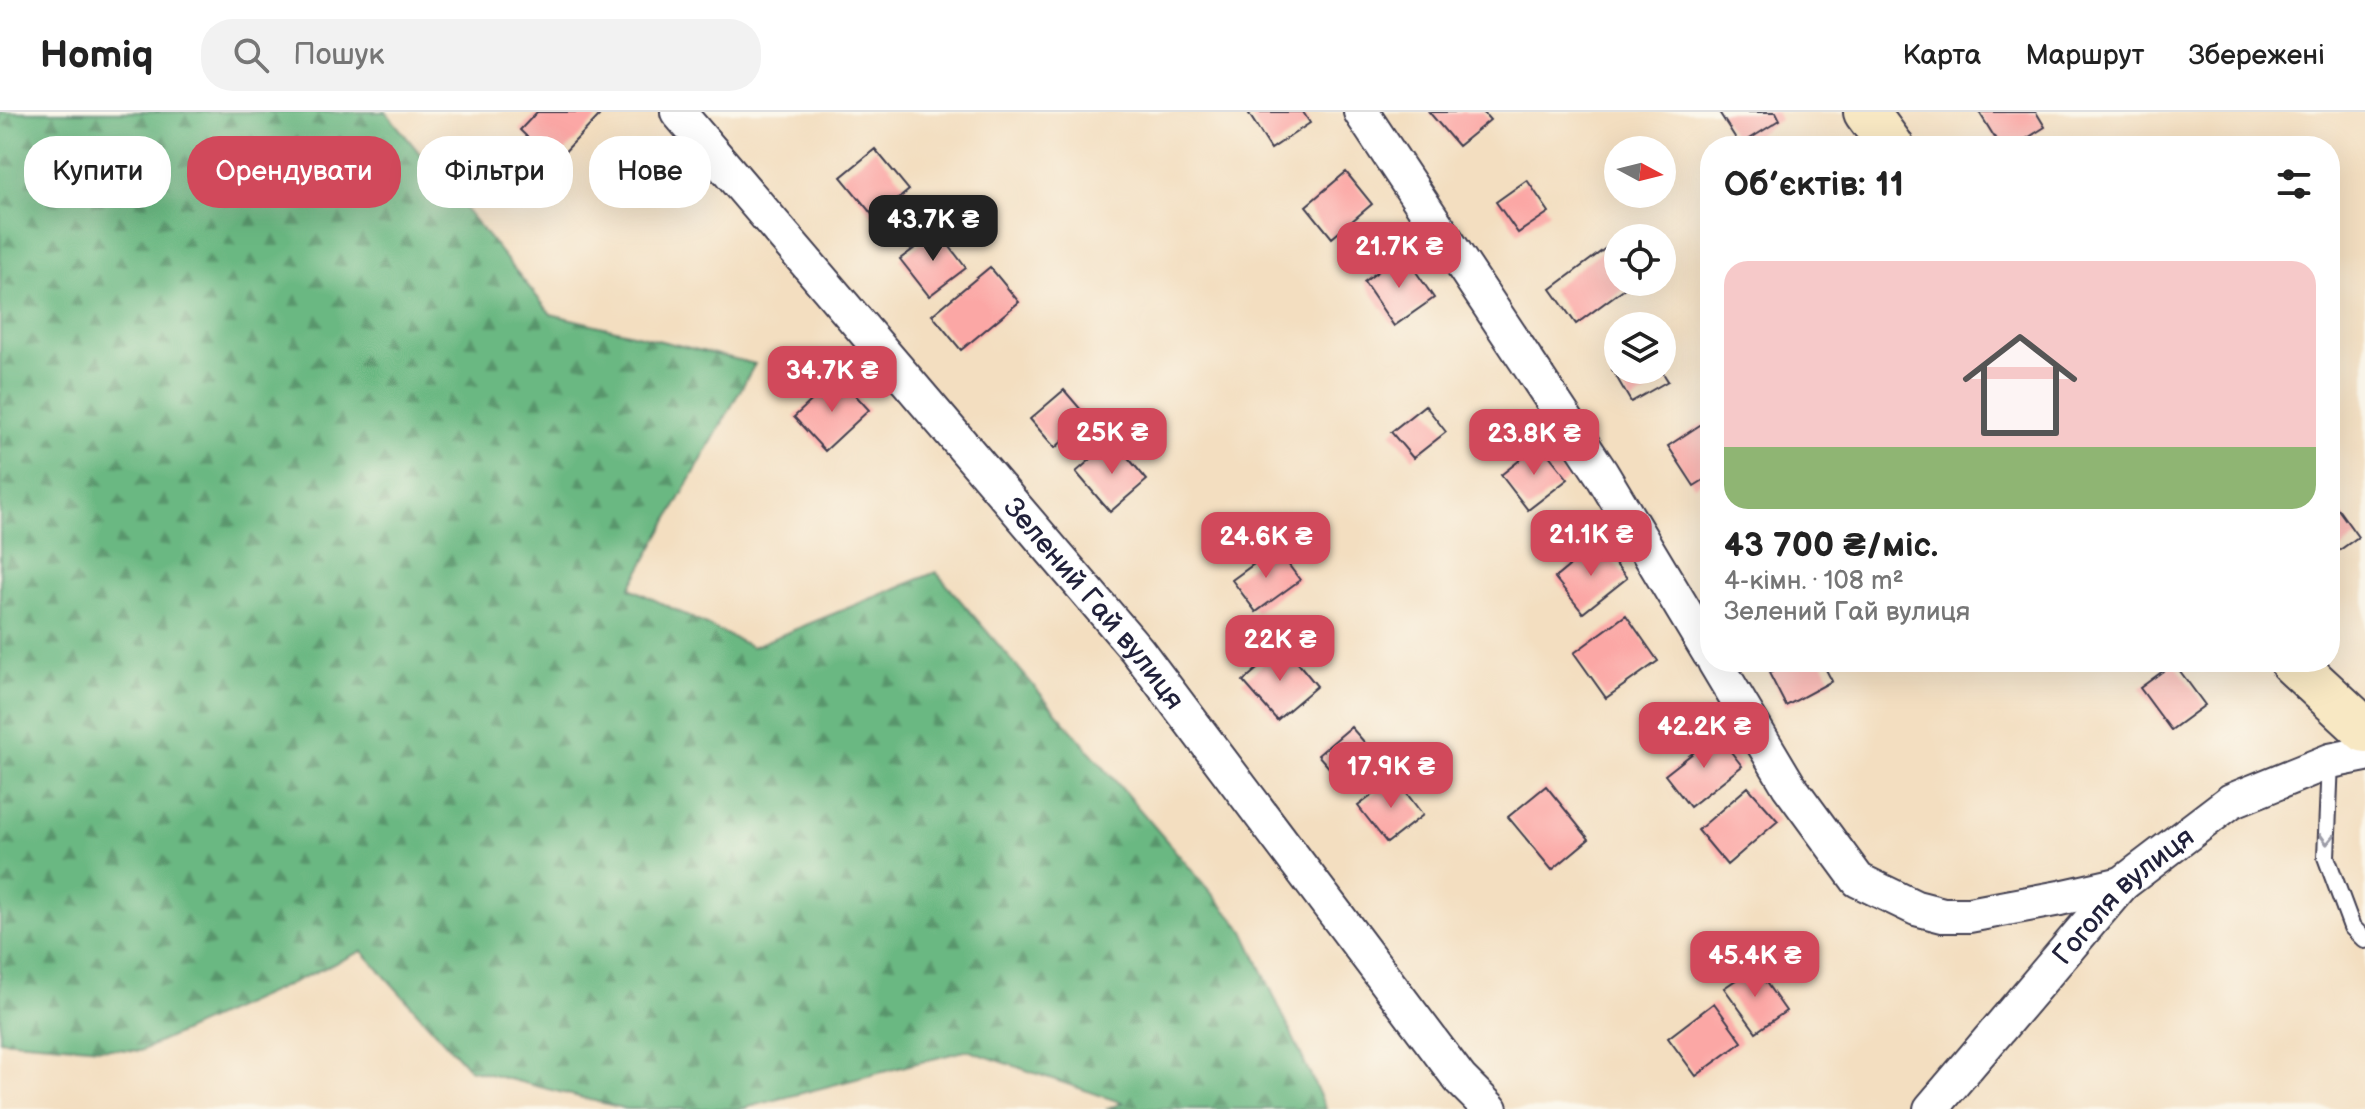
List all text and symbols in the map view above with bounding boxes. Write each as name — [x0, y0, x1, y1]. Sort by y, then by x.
search box — [201, 19, 761, 91]
text: Homiq — [40, 33, 153, 78]
icon: search — [229, 33, 273, 77]
text: Пошук — [293, 37, 384, 73]
text: Карта — [1903, 39, 1981, 72]
text: Маршрут — [2025, 39, 2144, 72]
text: Збережені — [2188, 39, 2325, 72]
chip: Купити — [24, 136, 171, 208]
chip: Орендувати — [187, 136, 401, 208]
chip: Фільтри — [417, 136, 573, 208]
chip: Нове — [589, 136, 711, 208]
north arrow — [1604, 136, 1676, 208]
map controls — [1604, 136, 1676, 384]
icon: filters — [2272, 162, 2316, 206]
text: Об’єктів: 11 — [1724, 164, 1904, 205]
pin: 43.7K ₴ — [859, 195, 1007, 263]
text: 43.7K ₴ — [887, 205, 979, 236]
pin: 21.7K ₴ — [1325, 222, 1473, 290]
button: locate — [1604, 224, 1676, 296]
text: 21.7K ₴ — [1355, 232, 1443, 263]
button: layers — [1604, 312, 1676, 384]
icon: home — [1948, 313, 2092, 457]
pin: 34.7K ₴ — [758, 346, 906, 414]
text: 34.7K ₴ — [786, 356, 878, 387]
pin: 25K ₴ — [1056, 408, 1168, 476]
pin: 23.8K ₴ — [1460, 409, 1608, 477]
text: 25K ₴ — [1076, 418, 1148, 449]
text: 23.8K ₴ — [1487, 419, 1581, 450]
street label: Зелений Гай вулиця — [996, 491, 1191, 716]
pin: 21.1K ₴ — [1517, 510, 1665, 578]
pin: 24.6K ₴ — [1192, 512, 1340, 580]
text: 21.1K ₴ — [1549, 520, 1633, 551]
text: 24.6K ₴ — [1219, 522, 1313, 553]
text: 43 700 ₴/міс. — [1724, 525, 1938, 566]
text: 4-кімн. · 108 m² — [1724, 566, 1904, 597]
text: Зелений Гай вулиця — [1724, 597, 1970, 628]
pin: 22K ₴ — [1224, 615, 1336, 683]
text: 22K ₴ — [1243, 625, 1317, 656]
pin: 42.2K ₴ — [1630, 702, 1778, 770]
text: 42.2K ₴ — [1657, 712, 1751, 743]
pin: 17.9K ₴ — [1317, 742, 1465, 810]
text: 17.9K ₴ — [1347, 752, 1435, 783]
street label: Гоголя вулиця — [2046, 820, 2201, 972]
one-way arrow — [2318, 833, 2336, 846]
pin: 45.4K ₴ — [1681, 931, 1829, 999]
text: 45.4K ₴ — [1708, 941, 1802, 972]

